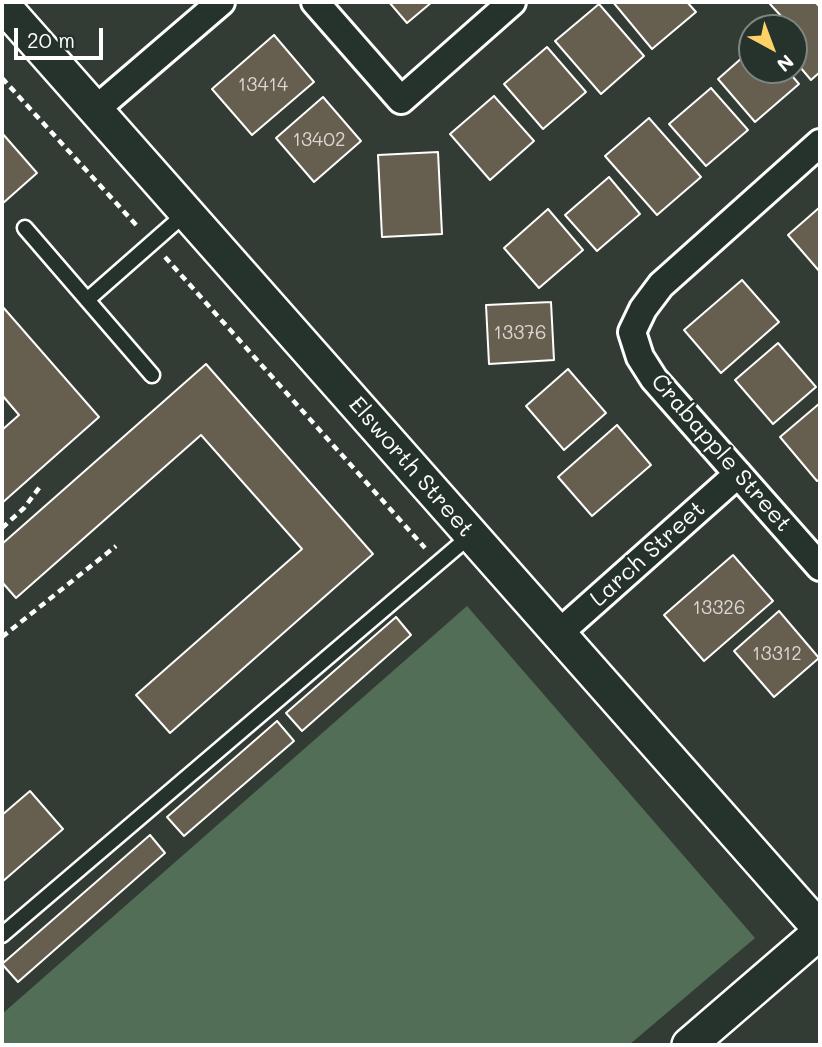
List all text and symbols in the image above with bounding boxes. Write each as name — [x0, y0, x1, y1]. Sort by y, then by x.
scale bar — [18, 14, 107, 58]
north arrow — [738, 14, 808, 84]
text: 20 m — [27, 26, 75, 53]
text: N — [772, 50, 799, 78]
house number: 13414 — [238, 74, 288, 96]
house number: 13402 — [292, 129, 346, 151]
house number: 13376 — [494, 322, 546, 344]
street label: Crabapple Street — [645, 368, 797, 538]
street label: Elsworth Street — [343, 391, 479, 543]
street label: Larch Street — [585, 495, 711, 613]
house number: 13326 — [693, 597, 745, 619]
house number: 13312 — [752, 643, 802, 665]

